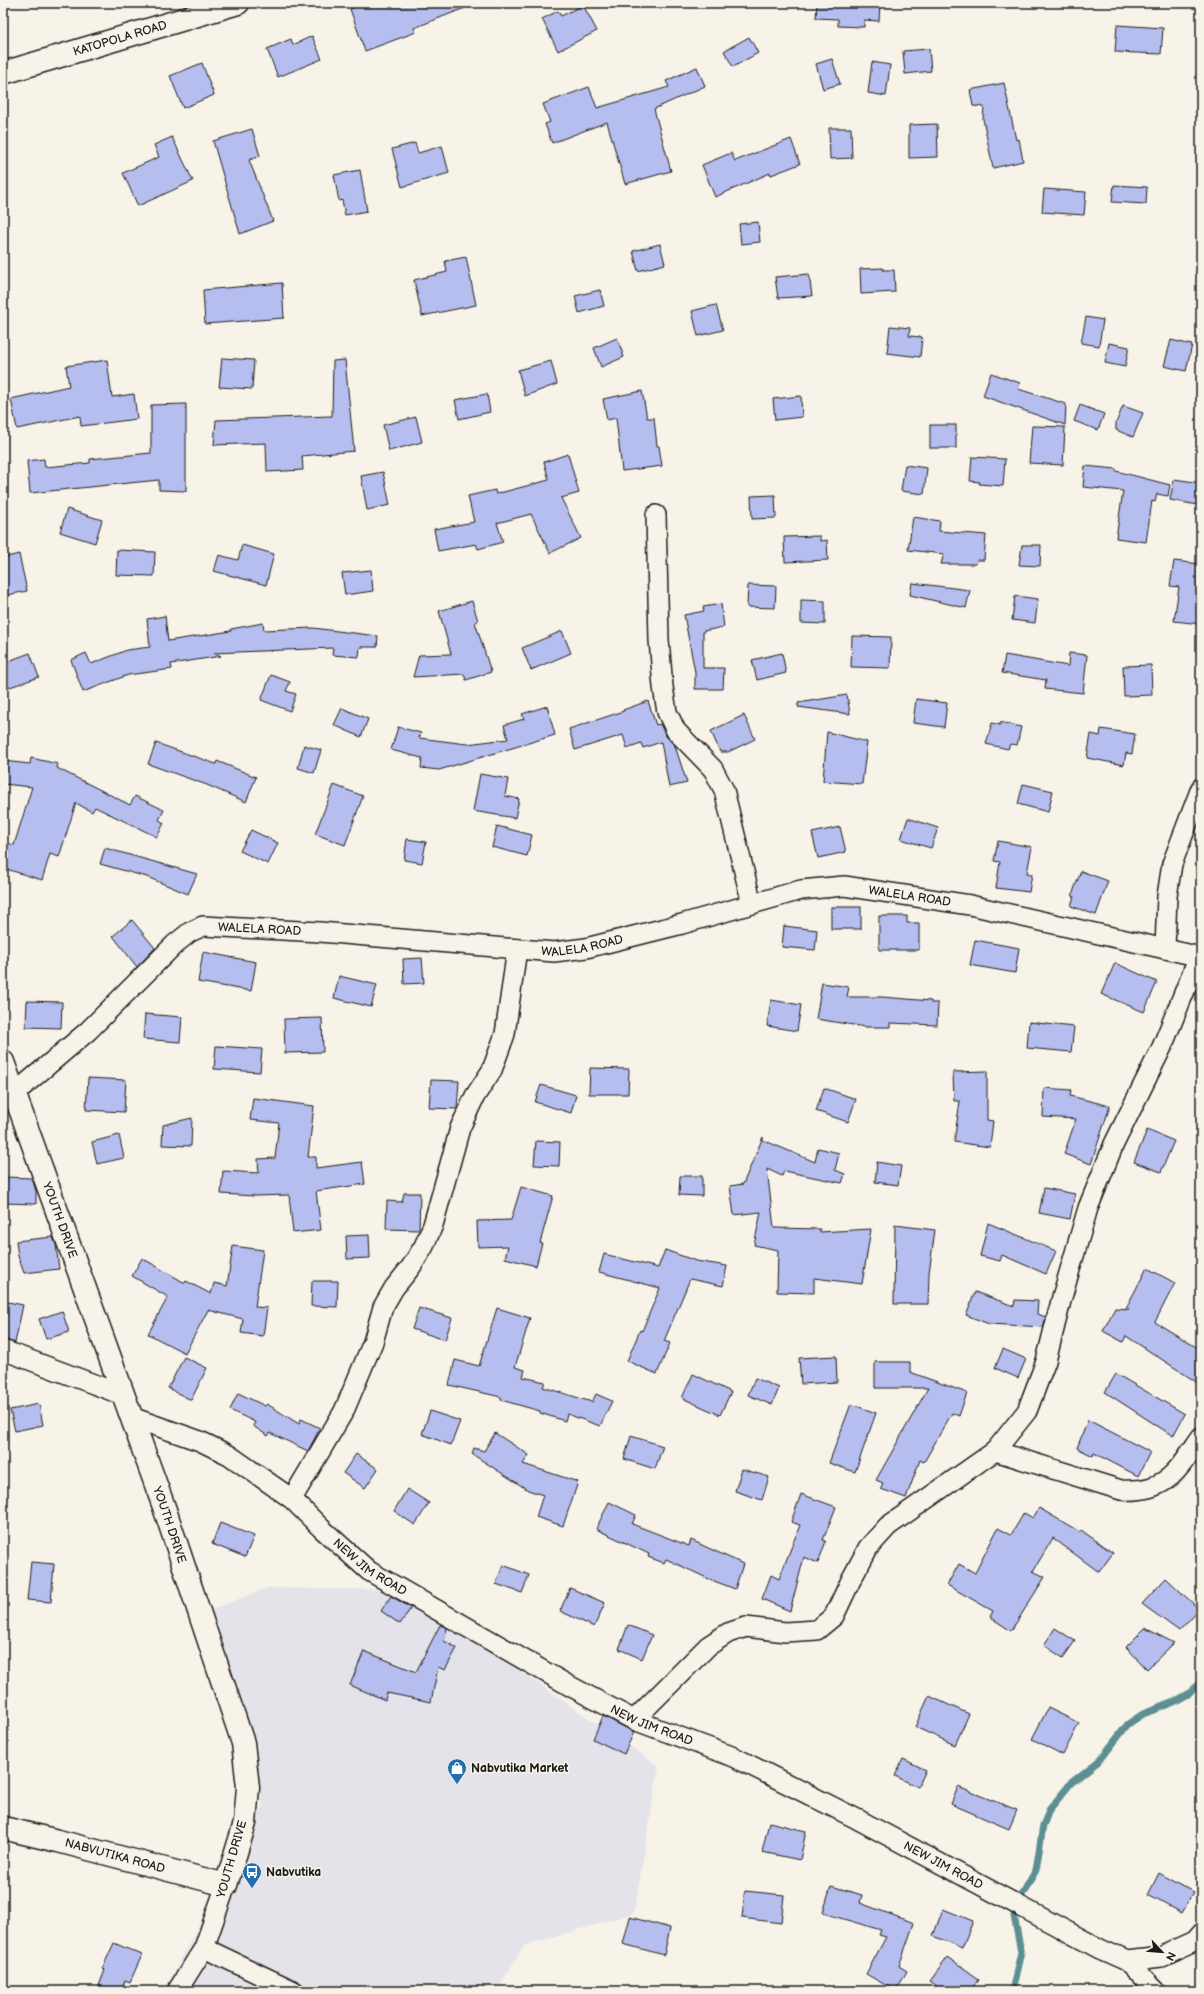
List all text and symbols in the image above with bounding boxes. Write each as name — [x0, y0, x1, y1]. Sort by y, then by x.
street label: KATOPOLA ROAD — [71, 17, 169, 59]
street label: WALELA ROAD — [868, 882, 952, 910]
street label: WALELA ROAD — [218, 919, 302, 939]
street label: WALELA ROAD — [540, 931, 625, 960]
street label: YOUTH DRIVE — [39, 1179, 81, 1260]
street label: YOUTH DRIVE — [149, 1484, 190, 1565]
street label: NEW JIM ROAD — [330, 1535, 410, 1599]
street label: NEW JIM ROAD — [608, 1701, 695, 1749]
shop icon: Nabvutika Market — [446, 1757, 468, 1785]
place label: Nabvutika Market — [471, 1761, 568, 1776]
street label: YOUTH DRIVE — [213, 1818, 250, 1900]
street label: NABVUTIKA ROAD — [63, 1835, 167, 1877]
street label: NEW JIM ROAD — [901, 1838, 986, 1893]
bus stop icon: Nabvutika — [241, 1861, 263, 1889]
place label: Nabvutika — [266, 1865, 321, 1880]
north arrow — [1142, 1932, 1182, 1972]
text: N — [1163, 1950, 1178, 1963]

